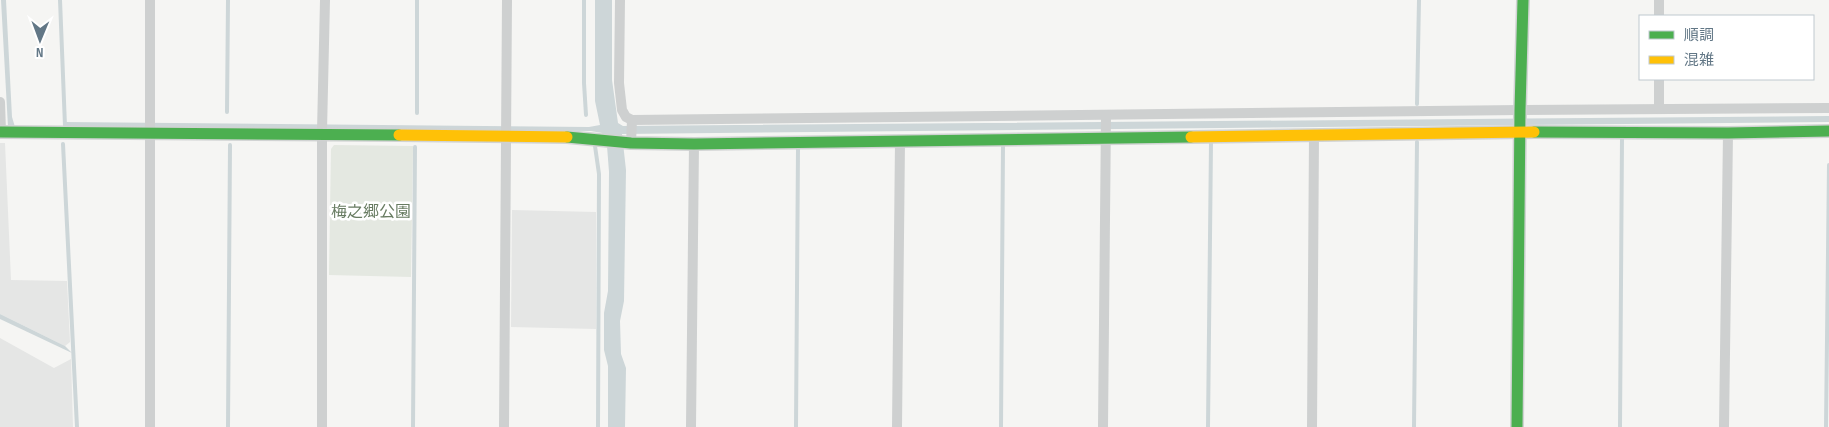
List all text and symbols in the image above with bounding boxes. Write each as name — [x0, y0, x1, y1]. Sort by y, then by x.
north arrow — [15, 15, 65, 65]
legend — [1639, 15, 1814, 80]
text: 順調 — [1684, 26, 1714, 45]
text: N — [36, 44, 44, 61]
text: 混雑 — [1684, 51, 1714, 70]
park label: 梅之郷公園 — [331, 203, 411, 222]

